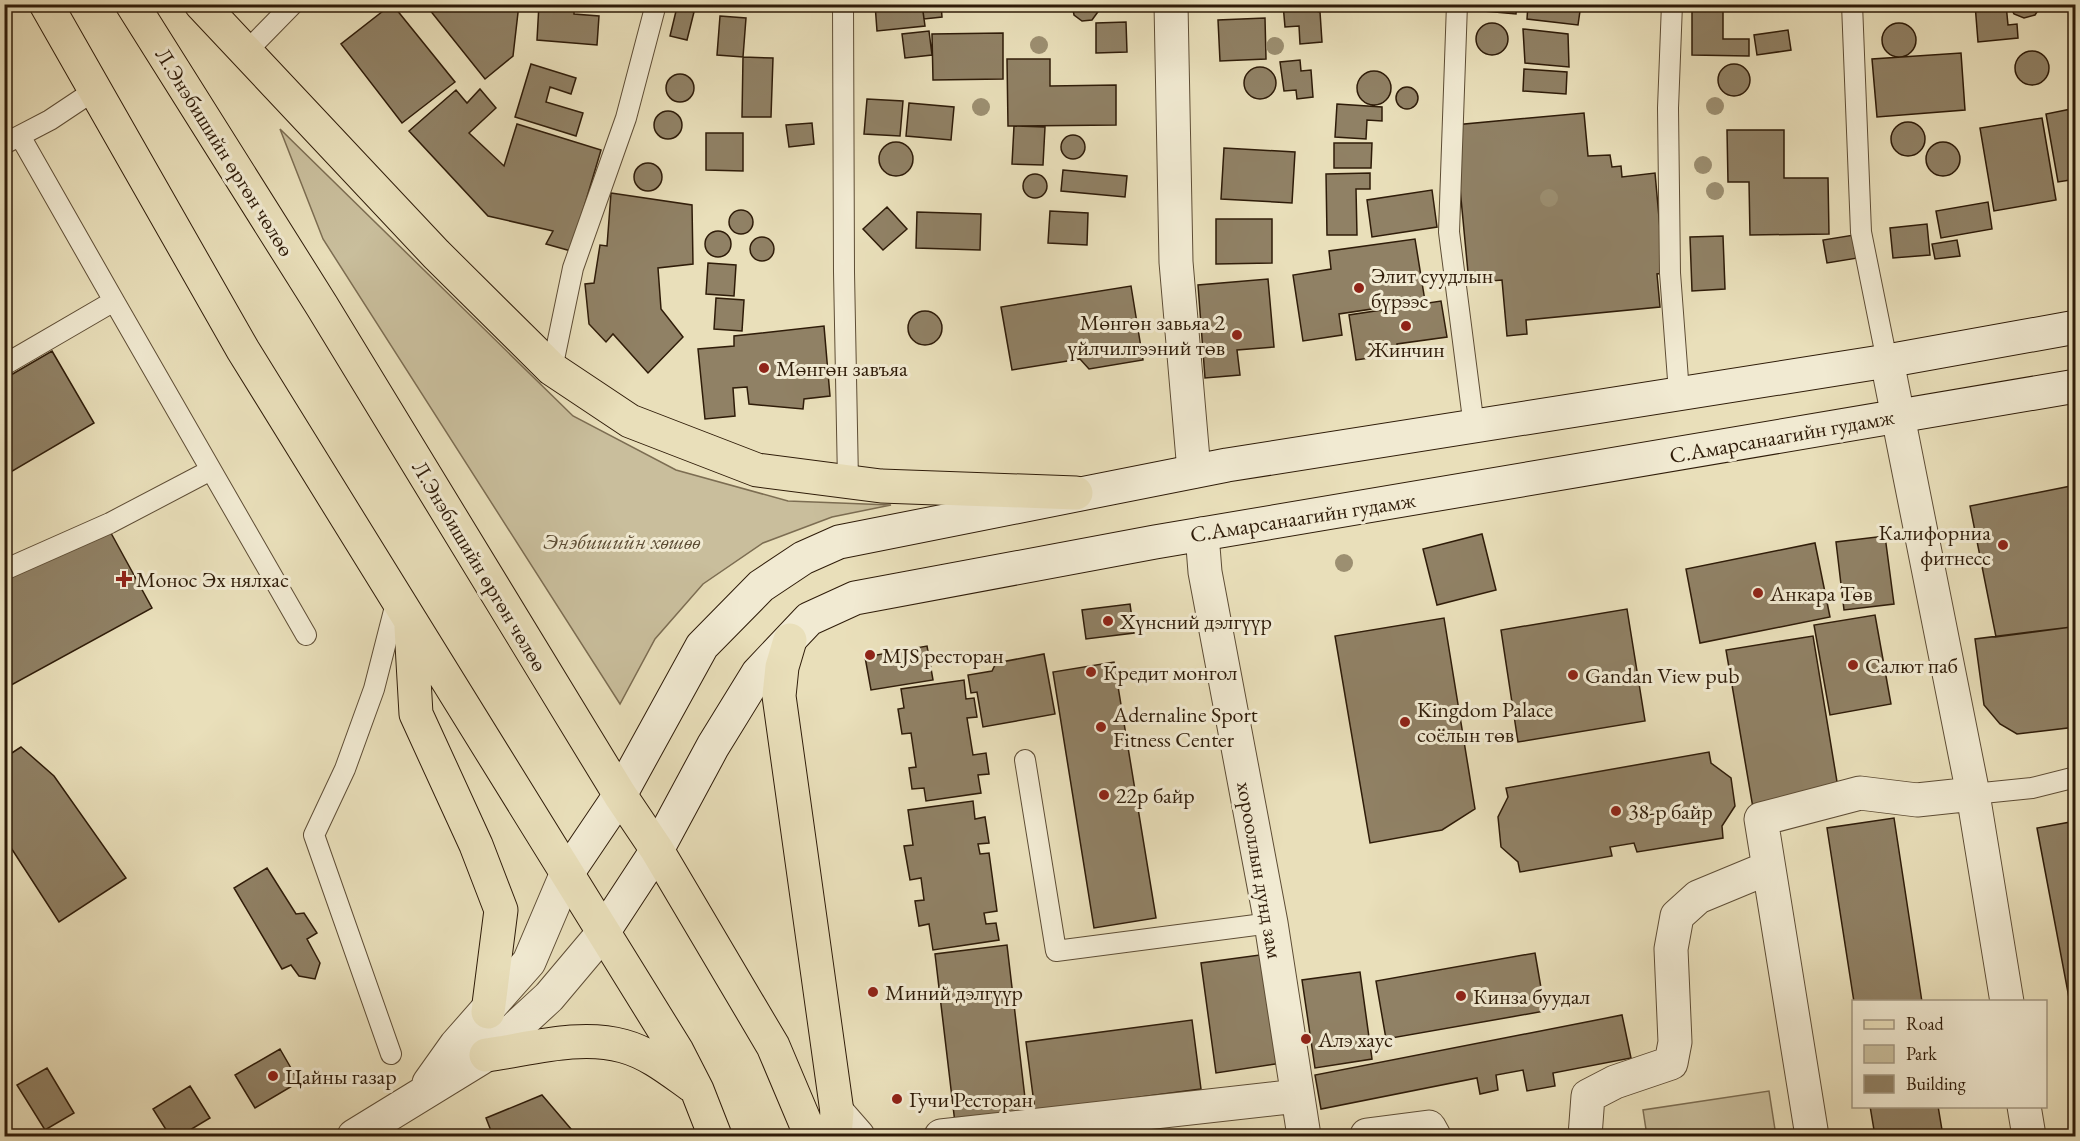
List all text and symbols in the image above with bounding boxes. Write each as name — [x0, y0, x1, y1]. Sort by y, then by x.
street label: Л.Энэбишийн өргөн чөлөө — [149, 42, 301, 262]
place label: Элит суудлын бүрээс — [1371, 261, 1493, 315]
marker: Элит суудлын бүрээс — [1352, 281, 1366, 295]
place label: Мөнгөн завьяа 2 үйлчилгээний төв — [1067, 308, 1225, 362]
marker: Жинчин — [1399, 319, 1413, 333]
marker: Мөнгөн завьяа 2 үйлчилгээний төв — [1230, 328, 1244, 342]
place label: Жинчин — [1366, 335, 1445, 364]
place label: Мөнгөн завъяа — [776, 354, 908, 383]
marker: Мөнгөн завъяа — [757, 361, 771, 375]
street label: С.Амарсанаагийн гудамж — [1667, 402, 1897, 470]
street label: Л.Энэбишийн өргөн чөлөө — [405, 455, 555, 677]
street label: С.Амарсанаагийн гудамж — [1188, 485, 1418, 549]
place label: Калифорниа фитнесс — [1878, 518, 1991, 572]
park label: Энэбишийн хөшөө — [543, 527, 701, 556]
marker: Калифорниа фитнесс — [1996, 538, 2010, 552]
place label: Монос Эх нялхас — [136, 565, 289, 594]
marker: Монос Эх нялхас — [117, 572, 131, 586]
place label: Анкара Төв — [1769, 579, 1872, 608]
marker: Анкара Төв — [1751, 586, 1765, 600]
place label: Хүнсний дэлгүүр — [1119, 607, 1272, 636]
marker: Хүнсний дэлгүүр — [1101, 614, 1115, 628]
place label: MJS ресторан — [882, 641, 1004, 670]
marker: MJS ресторан — [863, 648, 877, 662]
place label: Салют паб — [1865, 651, 1958, 680]
place label: Кредит монгол — [1103, 658, 1238, 687]
marker: Салют паб — [1846, 658, 1860, 672]
place label: Gandan View pub — [1585, 661, 1740, 690]
marker: Кредит монгол — [1084, 665, 1098, 679]
marker: Gandan View pub — [1566, 668, 1580, 682]
place label: Kingdom Palace соёлын төв — [1417, 695, 1553, 749]
place label: Adernaline Sport Fitness Center — [1112, 700, 1258, 754]
marker: Kingdom Palace соёлын төв — [1398, 715, 1412, 729]
marker: Adernaline Sport Fitness Center — [1094, 720, 1108, 734]
street label: хорооллын дунд зам — [1230, 779, 1290, 961]
place label: 22р байр — [1116, 781, 1195, 810]
marker: 22р байр — [1097, 788, 1111, 802]
place label: 38-р байр — [1628, 797, 1713, 826]
marker: 38-р байр — [1609, 804, 1623, 818]
place label: Миний дэлгүүр — [885, 978, 1023, 1007]
place label: Кинза буудал — [1473, 982, 1591, 1011]
marker: Миний дэлгүүр — [866, 985, 880, 999]
marker: Кинза буудал — [1454, 989, 1468, 1003]
legend — [1852, 1000, 2047, 1108]
text: Road — [1906, 1012, 1945, 1035]
place label: Алэ хаус — [1317, 1025, 1393, 1054]
marker: Алэ хаус — [1299, 1032, 1313, 1046]
text: Park — [1906, 1042, 1937, 1065]
place label: Цайны газар — [285, 1062, 397, 1091]
marker: Цайны газар — [266, 1069, 280, 1083]
text: Building — [1906, 1072, 1966, 1095]
place label: Гучи Ресторан — [909, 1085, 1033, 1114]
marker: Гучи Ресторан — [890, 1092, 904, 1106]

